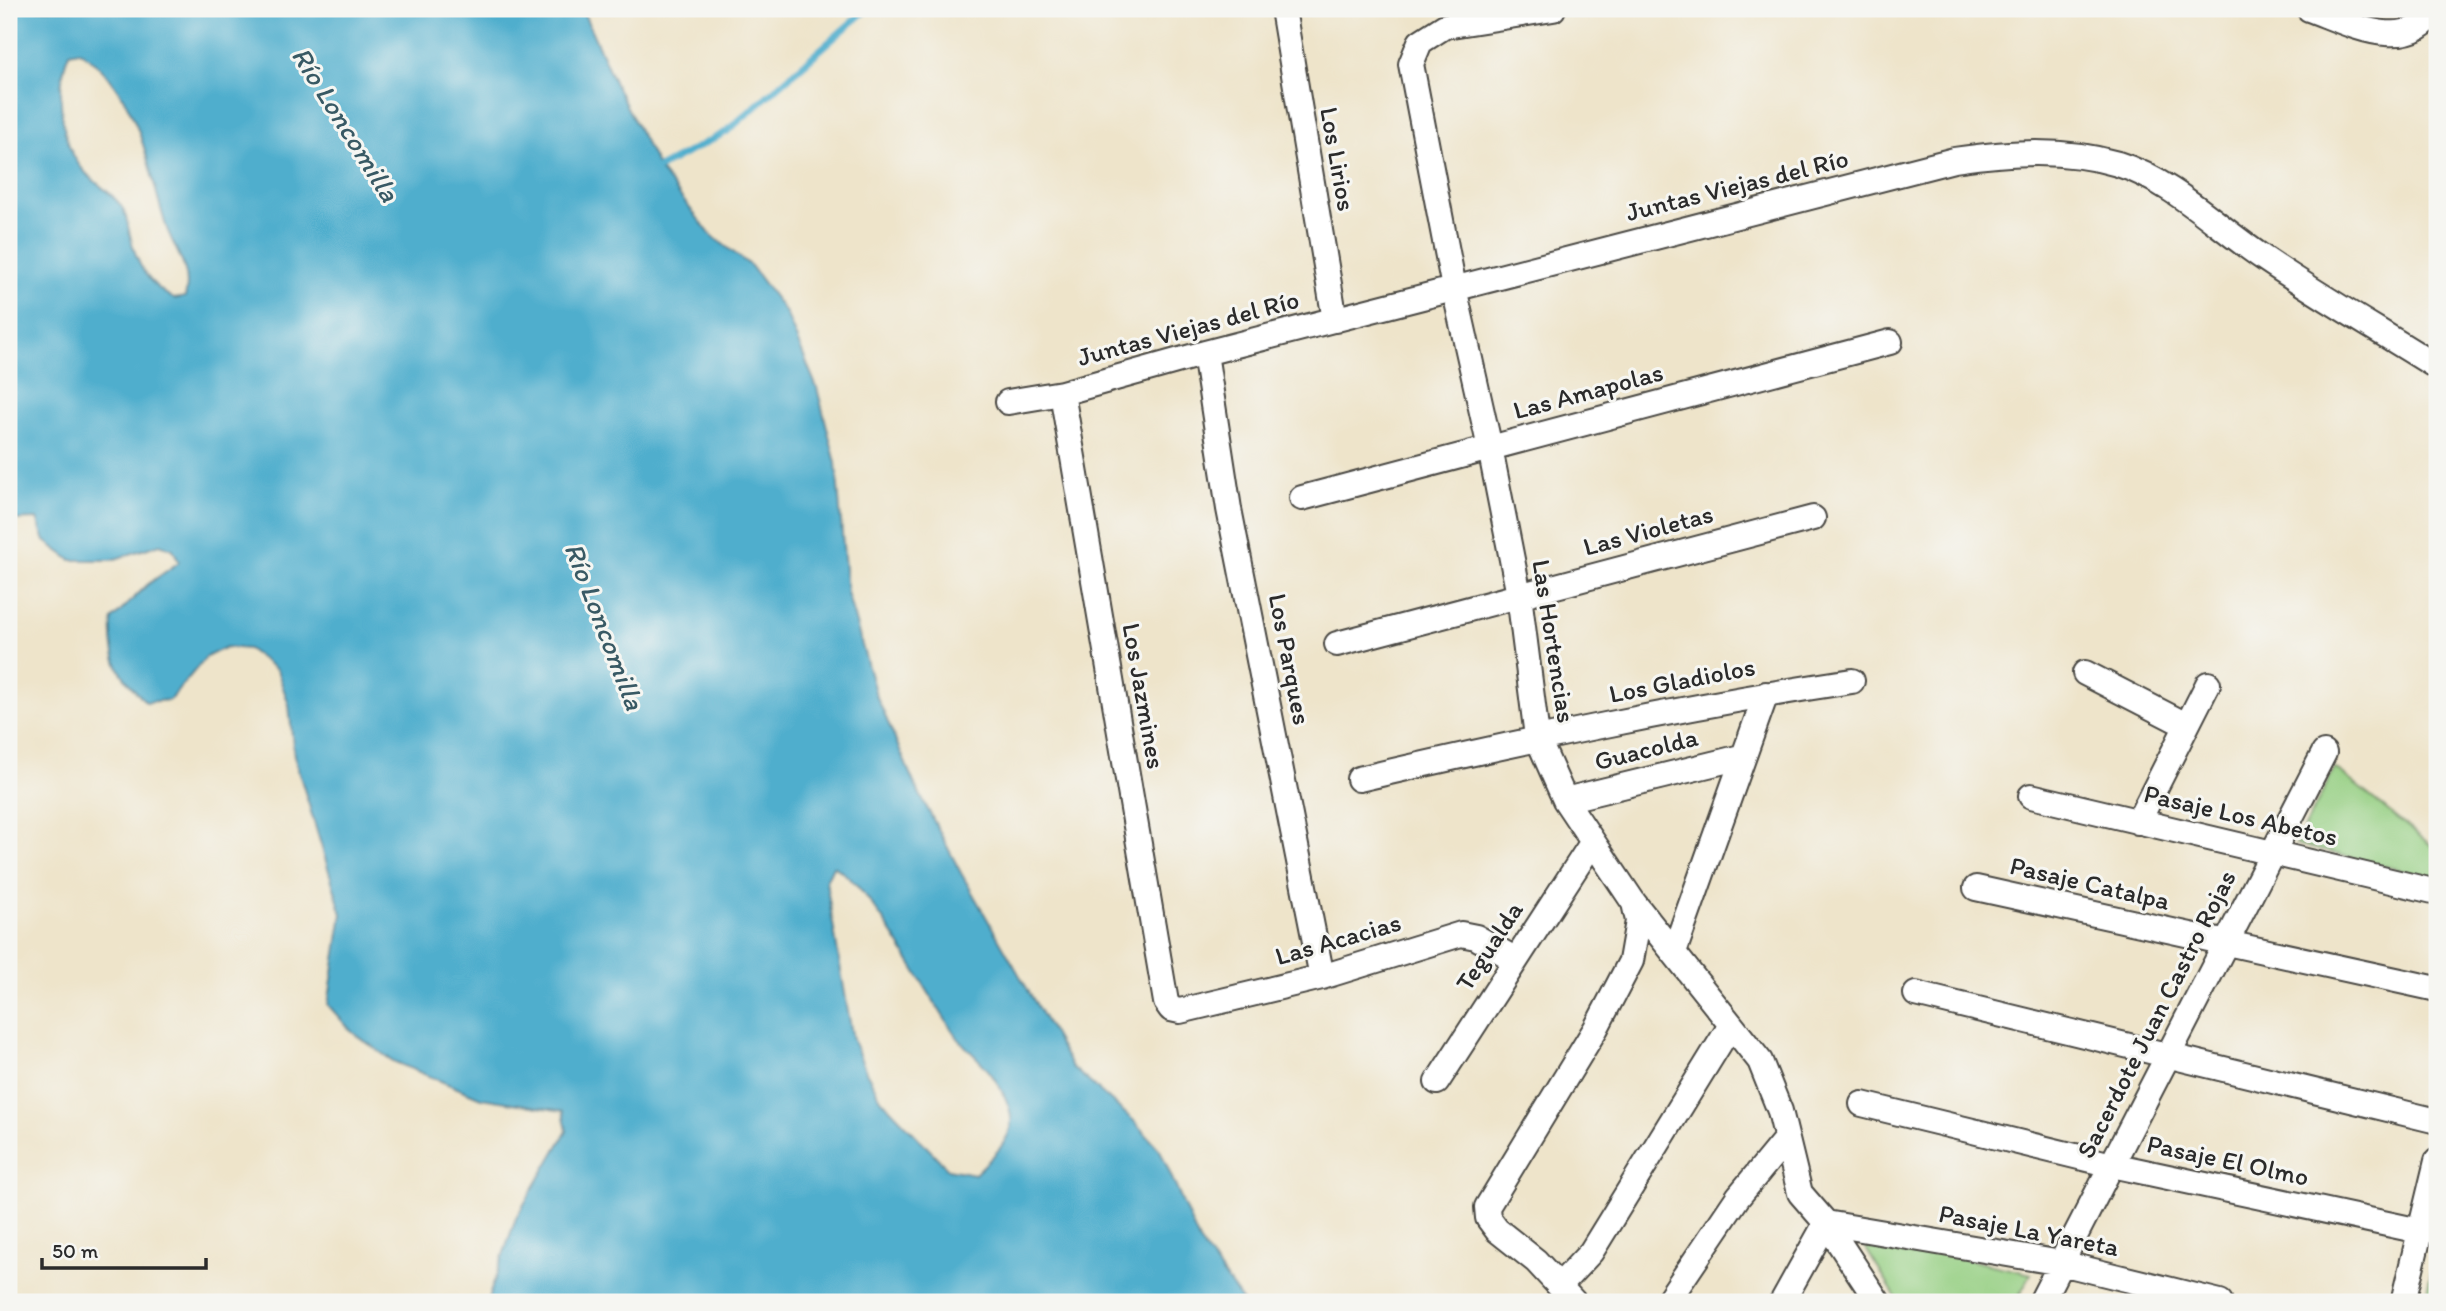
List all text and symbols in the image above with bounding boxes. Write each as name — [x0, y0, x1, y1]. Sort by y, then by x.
water label: Río Loncomilla — [285, 40, 408, 209]
street label: Los Lirios — [1313, 104, 1363, 214]
street label: Juntas Viejas del Río — [1622, 142, 1852, 228]
street label: Juntas Viejas del Río — [1074, 283, 1302, 373]
street label: Las Amapolas — [1510, 356, 1666, 426]
street label: Las Violetas — [1580, 497, 1716, 563]
water label: Río Loncomilla — [558, 538, 653, 715]
street label: Las Hortencias — [1525, 557, 1583, 725]
street label: Los Parques — [1262, 591, 1318, 727]
street label: Los Jazmines — [1115, 621, 1173, 771]
street label: Los Gladiolos — [1606, 650, 1758, 710]
street label: Guacolda — [1591, 721, 1702, 777]
street label: Pasaje Los Abetos — [2141, 777, 2341, 853]
street label: Pasaje Catalpa — [2007, 849, 2174, 917]
street label: Sacerdote Juan Castro Rojas — [2069, 865, 2243, 1163]
street label: Tegualda — [1448, 895, 1530, 997]
street label: Las Acacias — [1271, 906, 1405, 972]
street label: Pasaje El Olmo — [2144, 1127, 2312, 1193]
street label: Pasaje La Yareta — [1936, 1197, 2122, 1263]
scale bar — [42, 1227, 206, 1271]
text: 50 m — [52, 1238, 99, 1263]

